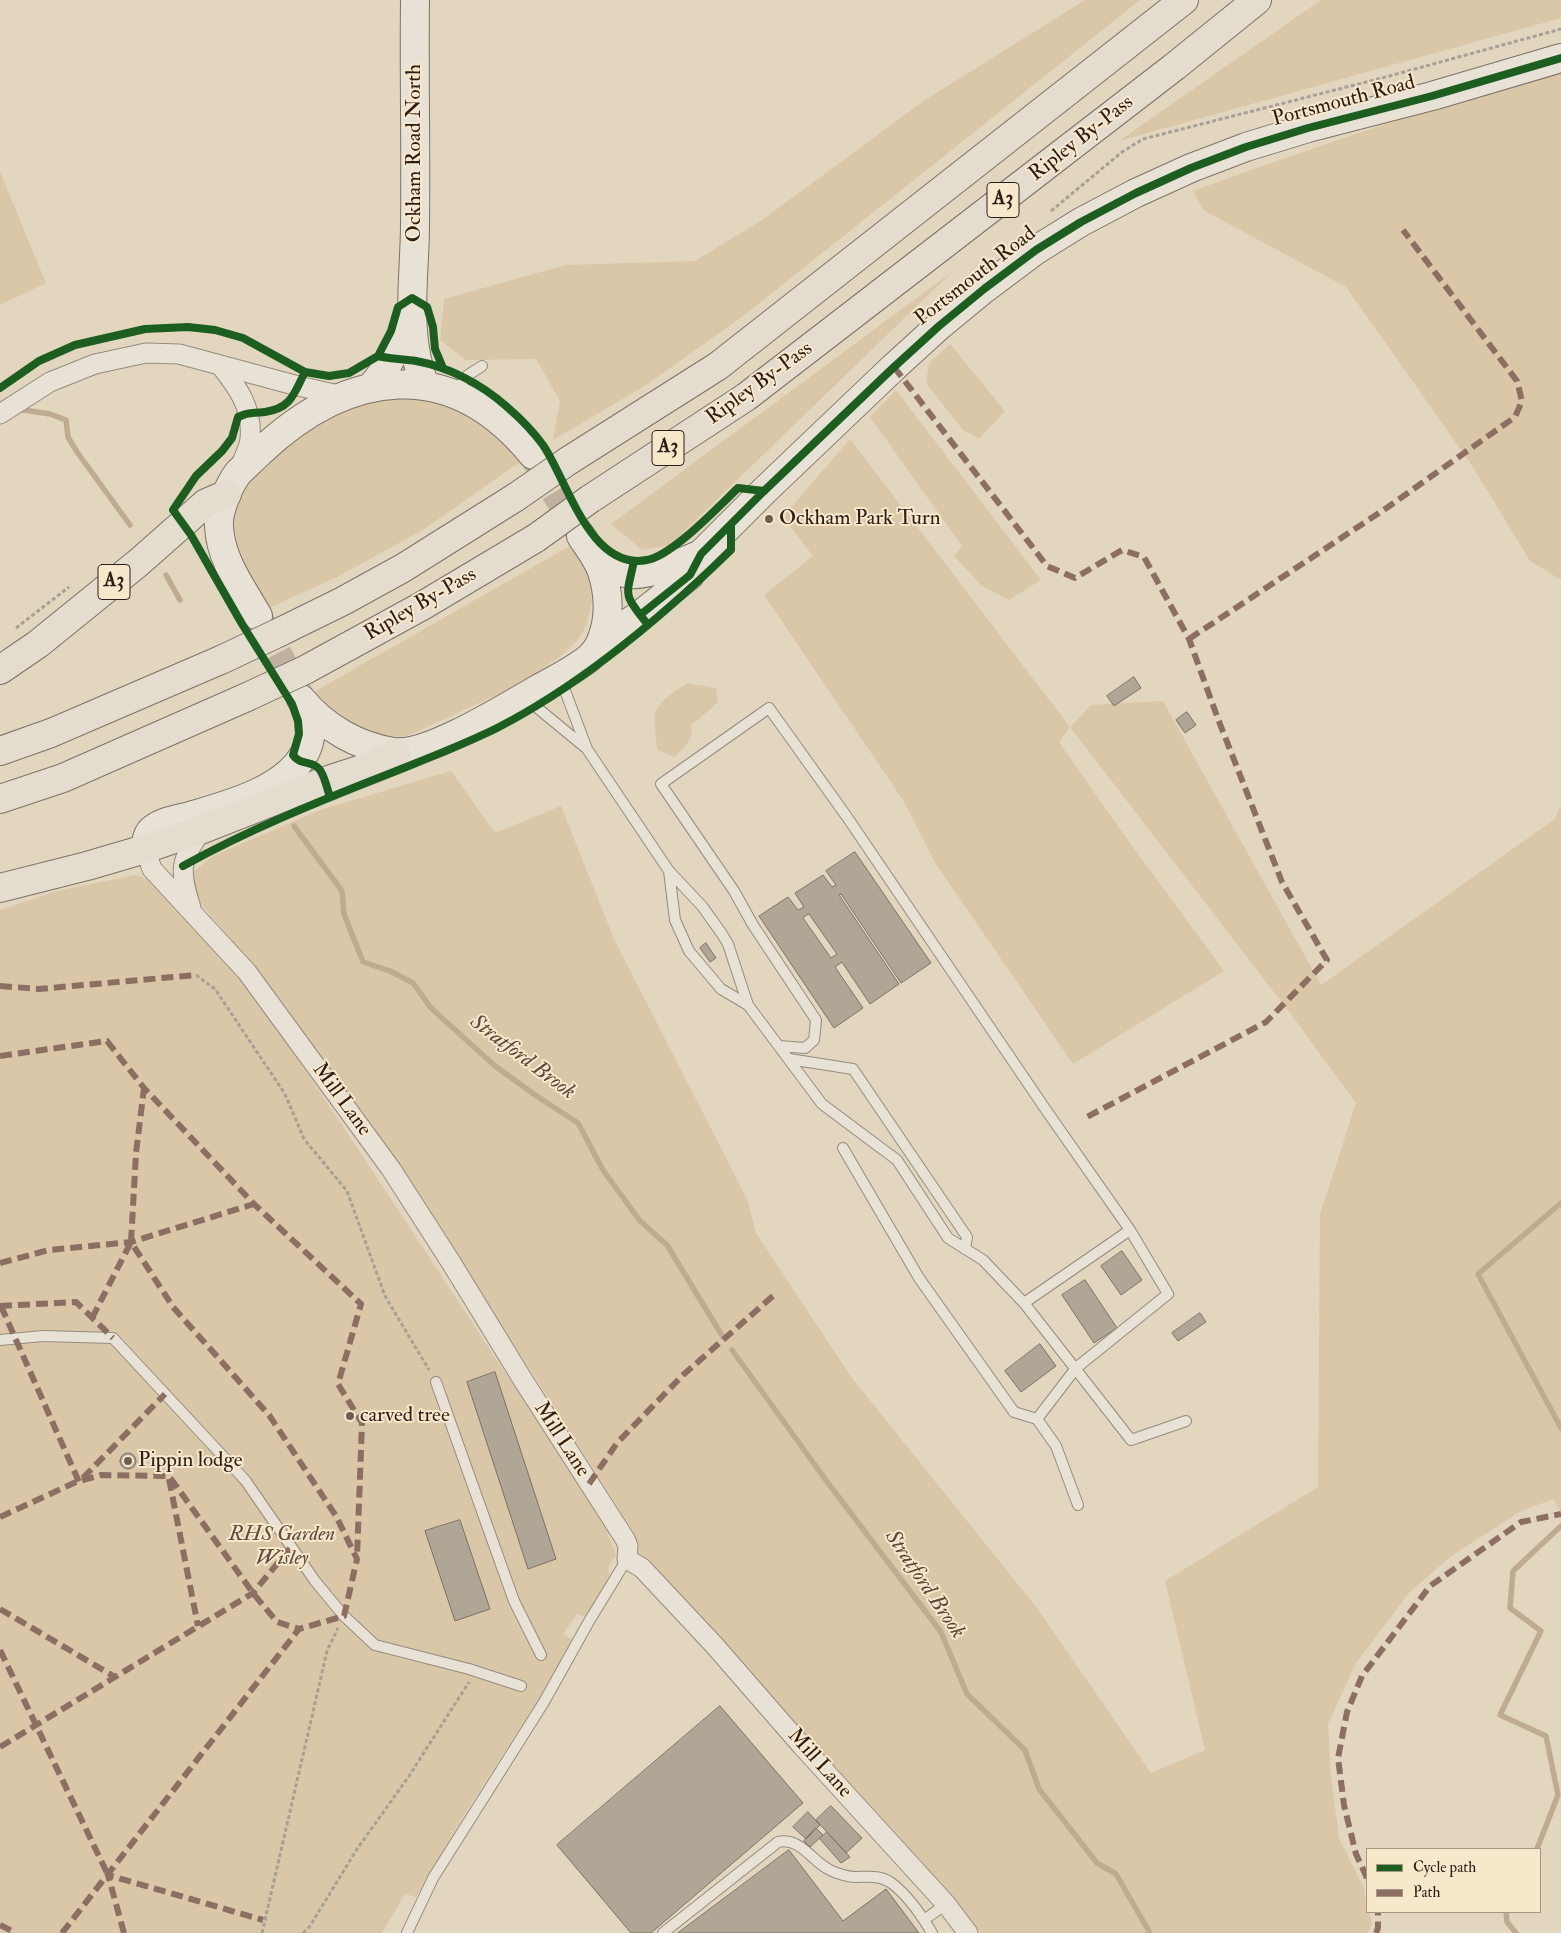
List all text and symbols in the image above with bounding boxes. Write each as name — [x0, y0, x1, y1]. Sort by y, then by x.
street label: Ockham Road North — [402, 64, 428, 242]
street label: Portsmouth Road — [1270, 71, 1418, 133]
street label: Ripley By-Pass — [1025, 90, 1139, 188]
road number: A3 — [987, 182, 1019, 218]
street label: Portsmouth Road — [910, 222, 1042, 332]
street label: Ripley By-Pass — [702, 337, 818, 431]
road number: A3 — [652, 430, 684, 466]
place label: Ockham Park Turn — [779, 506, 940, 532]
marker: Ockham Park Turn — [763, 513, 775, 525]
street label: Ripley By-Pass — [360, 563, 482, 647]
road number: A3 — [98, 564, 130, 600]
water label: Stratford Brook — [464, 1010, 580, 1106]
street label: Mill Lane — [306, 1058, 376, 1142]
street label: Mill Lane — [527, 1398, 595, 1482]
place label: carved tree — [360, 1403, 450, 1429]
marker: carved tree — [344, 1410, 356, 1422]
place label: Pippin lodge — [138, 1448, 243, 1474]
marker: Pippin lodge — [122, 1455, 134, 1467]
park label: RHS Garden Wisley — [229, 1522, 335, 1572]
water label: Stratford Brook — [878, 1526, 970, 1644]
street label: Mill Lane — [781, 1724, 857, 1804]
legend — [1366, 1848, 1541, 1913]
text: Cycle path — [1413, 1858, 1476, 1877]
text: Path — [1413, 1883, 1440, 1902]

